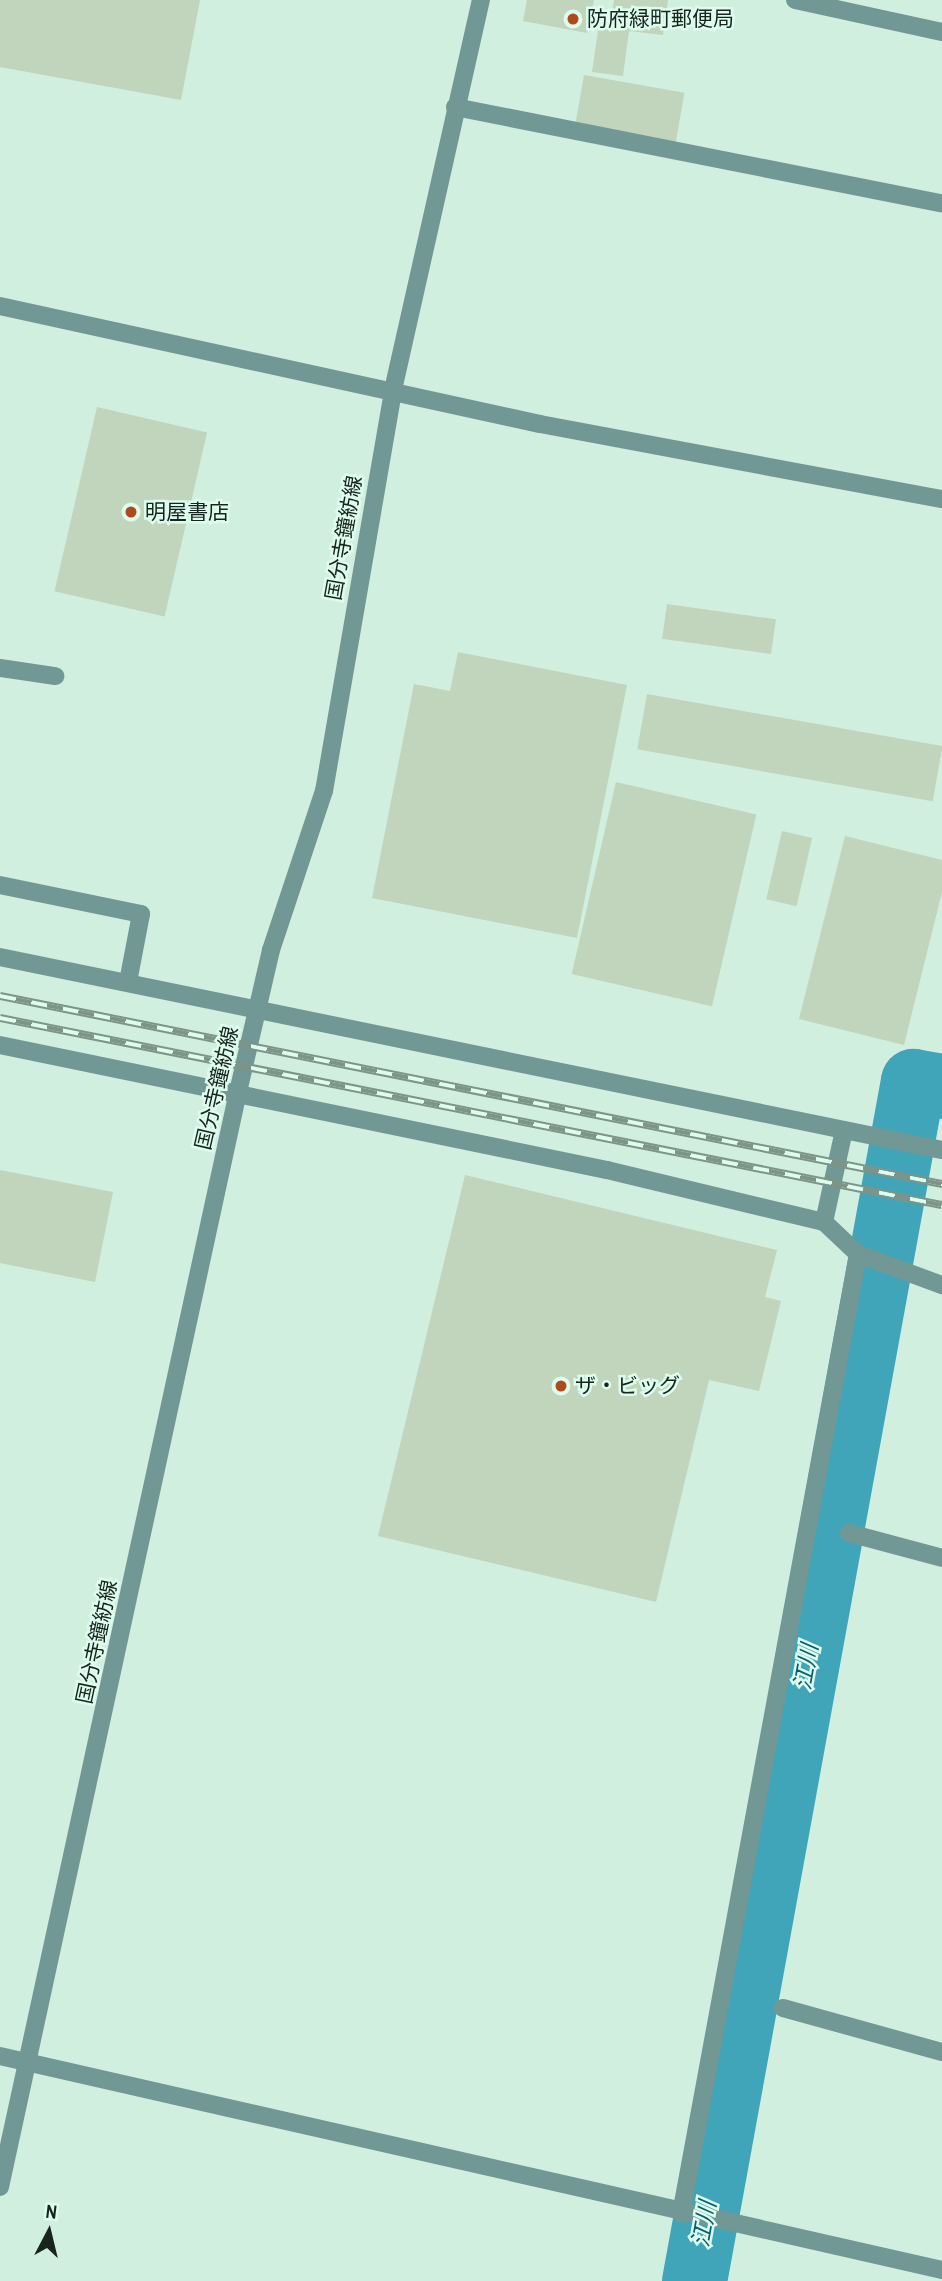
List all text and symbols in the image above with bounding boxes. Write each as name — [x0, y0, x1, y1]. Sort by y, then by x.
place label: 防府緑町郵便局 — [587, 6, 734, 32]
marker: 防府緑町郵便局 — [565, 11, 581, 27]
street label: 国分寺鐘紡線 — [321, 474, 367, 602]
place label: 明屋書店 — [145, 499, 229, 525]
marker: 明屋書店 — [123, 504, 139, 520]
street label: 国分寺鐘紡線 — [191, 1024, 243, 1152]
place label: ザ・ビッグ — [575, 1373, 680, 1399]
marker: ザ・ビッグ — [553, 1378, 569, 1394]
street label: 国分寺鐘紡線 — [72, 1578, 122, 1706]
water label: 江川 — [788, 1642, 824, 1692]
north arrow — [14, 2197, 84, 2267]
text: N — [44, 2198, 59, 2225]
water label: 江川 — [686, 2199, 722, 2249]

